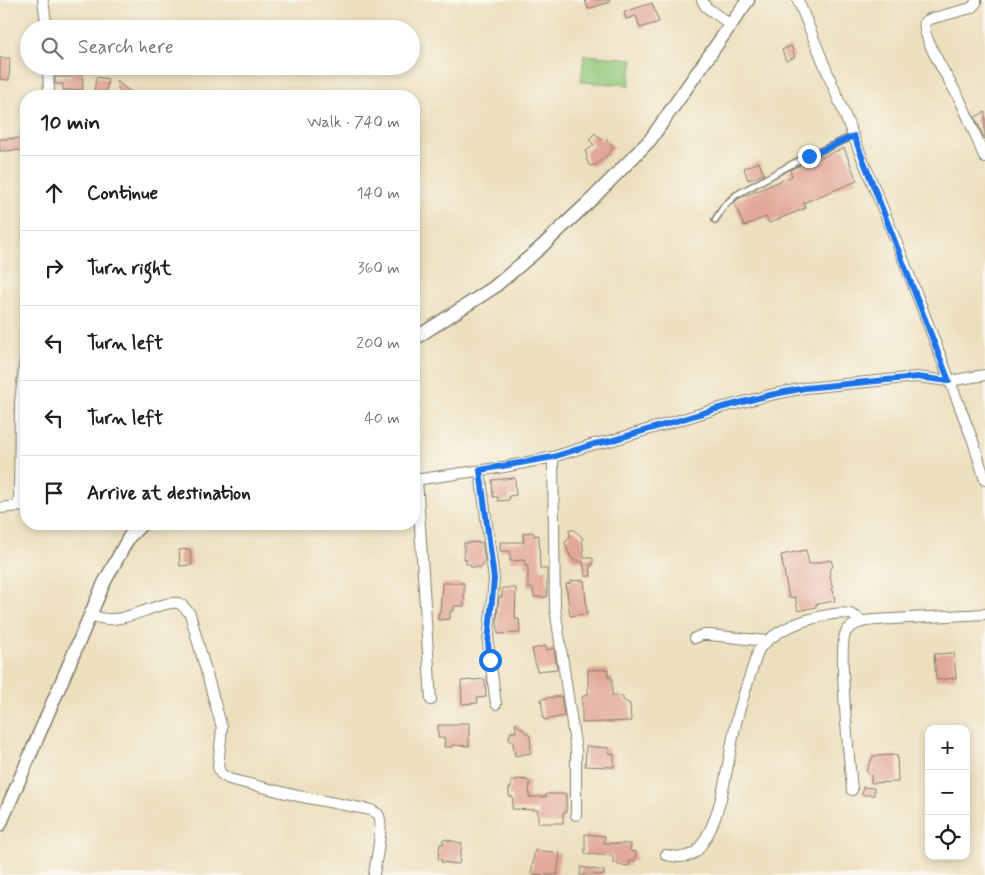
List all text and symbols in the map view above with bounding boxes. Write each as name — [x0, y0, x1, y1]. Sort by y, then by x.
search box — [20, 20, 420, 75]
icon: search — [38, 34, 66, 62]
text: Search here — [78, 35, 174, 60]
text: 10 min — [40, 109, 100, 137]
text: Walk · 740 m — [307, 112, 400, 133]
route end — [798, 145, 821, 168]
icon: ahead — [40, 179, 68, 207]
text: Continue — [87, 181, 158, 206]
text: 140 m — [356, 183, 400, 204]
icon: right — [40, 254, 68, 282]
text: Turn right — [87, 256, 171, 281]
text: 360 m — [357, 258, 400, 279]
icon: left — [40, 329, 68, 357]
text: Turn left — [87, 331, 163, 356]
text: 200 m — [356, 333, 400, 354]
icon: left — [40, 404, 68, 432]
text: Turn left — [87, 406, 163, 431]
text: 40 m — [364, 408, 400, 429]
icon: arrive — [40, 479, 68, 507]
text: Arrive at destination — [87, 481, 251, 506]
route start — [479, 649, 502, 672]
map controls — [925, 725, 970, 860]
button: + — [925, 725, 970, 770]
button: − — [925, 770, 970, 815]
button: locate — [925, 815, 970, 860]

